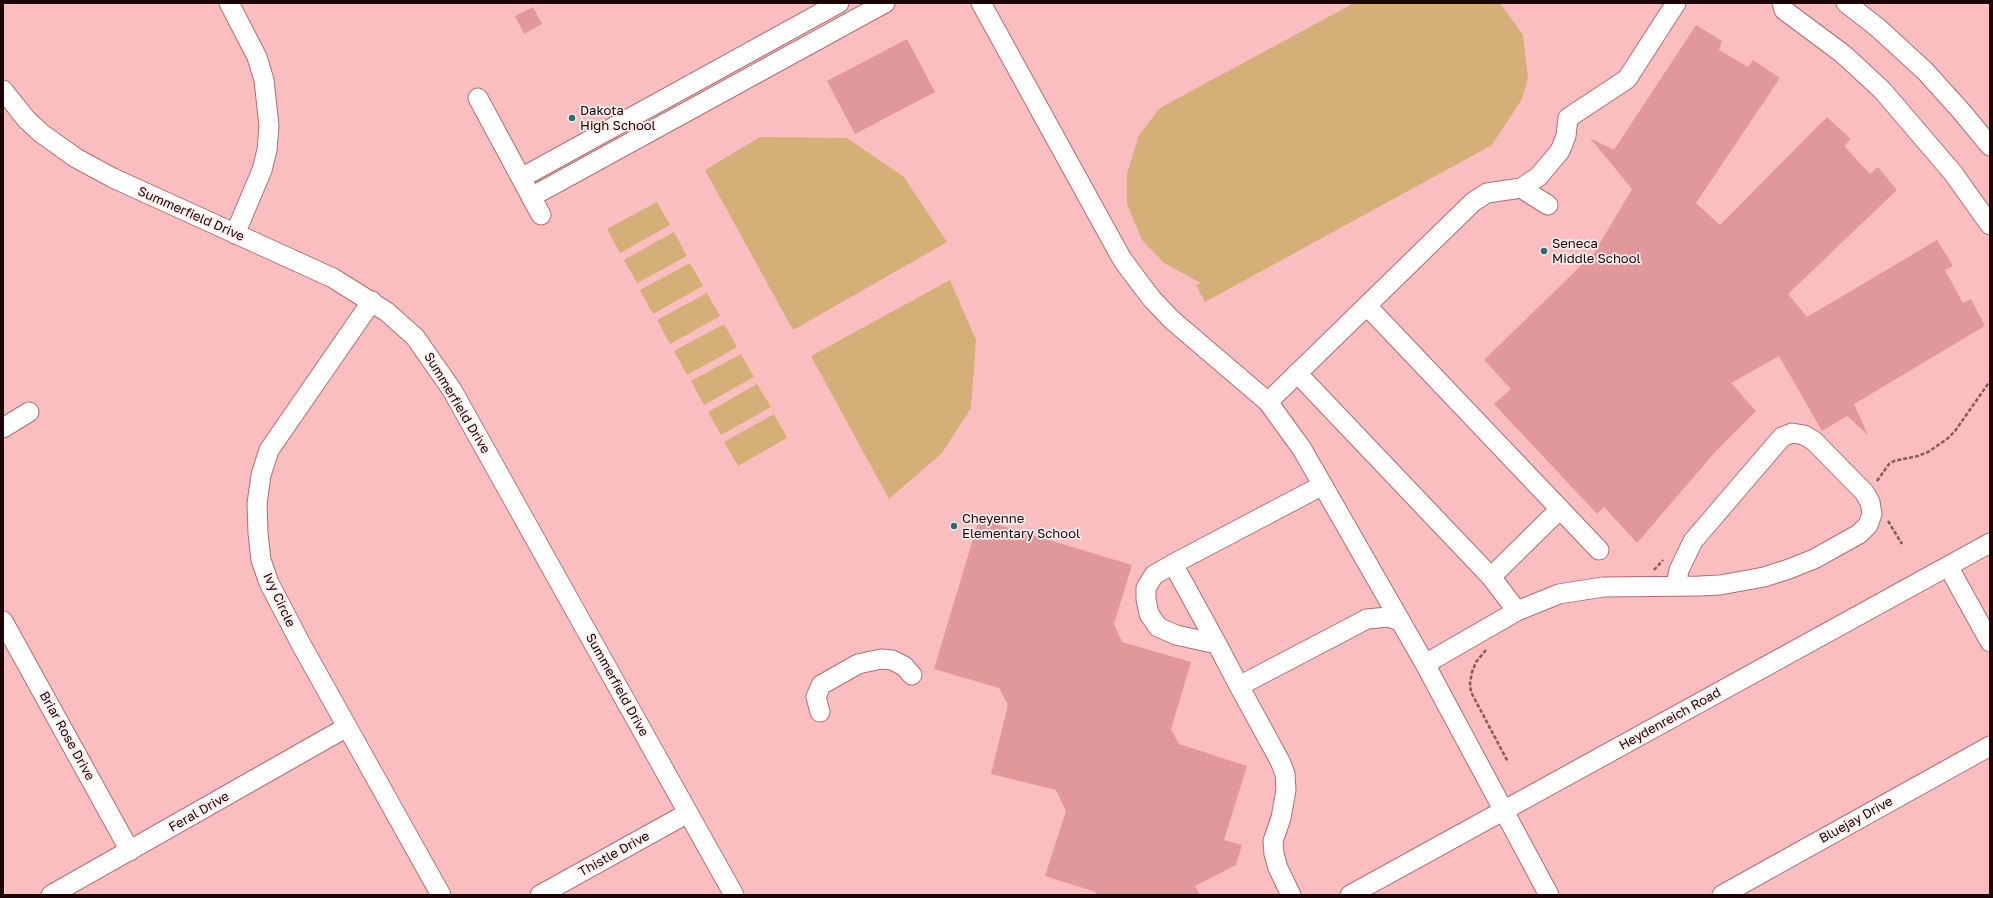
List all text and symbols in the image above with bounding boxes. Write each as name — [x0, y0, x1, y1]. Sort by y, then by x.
place label: Dakota High School — [580, 103, 656, 134]
marker: Dakota High School — [567, 113, 577, 123]
street label: Summerfield Drive — [135, 183, 247, 245]
place label: Seneca Middle School — [1552, 236, 1641, 267]
marker: Seneca Middle School — [1539, 246, 1549, 256]
street label: Summerfield Drive — [421, 350, 493, 456]
place label: Cheyenne Elementary School — [962, 511, 1080, 542]
marker: Cheyenne Elementary School — [949, 521, 959, 531]
street label: Ivy Circle — [260, 570, 298, 630]
street label: Summerfield Drive — [582, 631, 652, 739]
street label: Heydenreich Road — [1616, 685, 1724, 753]
street label: Briar Rose Drive — [36, 689, 98, 783]
street label: Feral Drive — [166, 788, 232, 836]
street label: Bluejay Drive — [1817, 793, 1895, 847]
street label: Thistle Drive — [576, 828, 652, 880]

